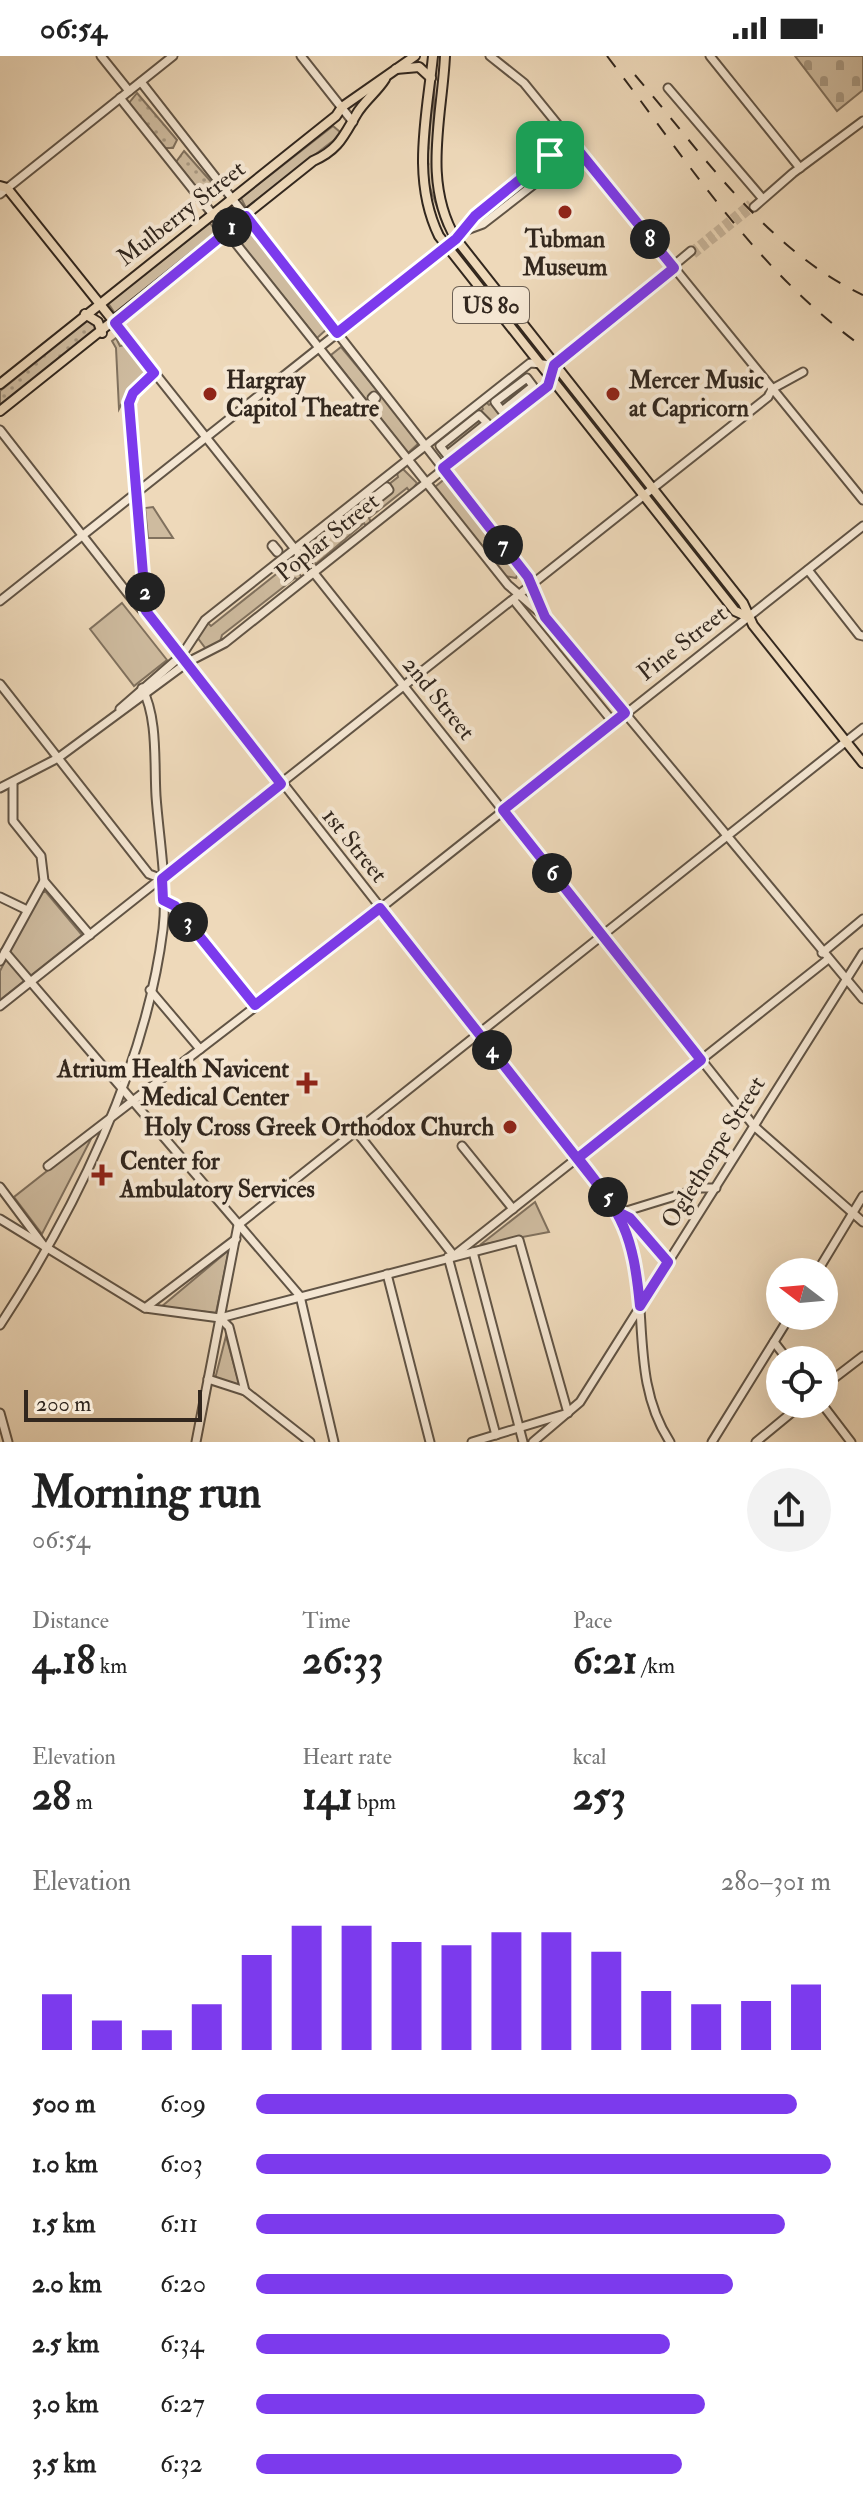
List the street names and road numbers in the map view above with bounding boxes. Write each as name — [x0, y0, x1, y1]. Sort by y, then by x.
street label: Mulberry Street — [111, 154, 252, 273]
road number: US 80 — [453, 287, 529, 323]
street label: Poplar Street — [269, 486, 386, 589]
street label: Pine Street — [631, 599, 734, 688]
street label: 2nd Street — [395, 650, 482, 747]
street label: 1st Street — [315, 802, 394, 889]
street label: Oglethorpe Street — [654, 1070, 773, 1234]

